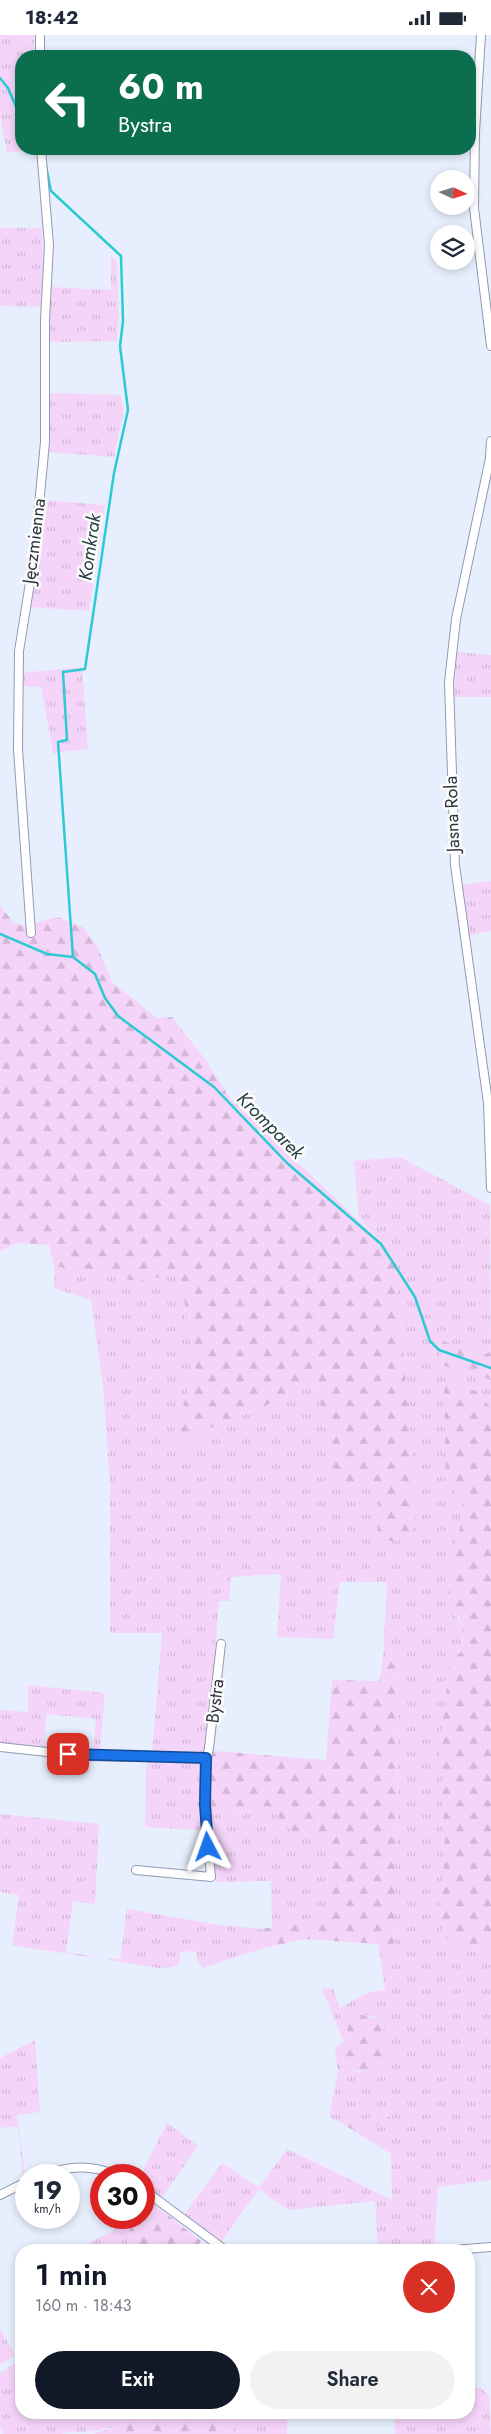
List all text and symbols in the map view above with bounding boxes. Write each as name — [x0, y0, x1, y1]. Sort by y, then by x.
text: 18:42 — [25, 4, 78, 31]
text: 60 m — [118, 62, 204, 112]
icon: left — [35, 70, 100, 135]
text: Bystra — [118, 108, 172, 140]
north arrow — [430, 170, 475, 215]
map controls — [430, 170, 475, 270]
button: layers — [430, 225, 475, 270]
street label: Jęczmienna — [16, 497, 52, 587]
water label: Komkrak — [71, 511, 108, 582]
street label: Jasna Rola — [438, 775, 466, 855]
water label: Kromparek — [231, 1086, 311, 1166]
street label: Bystra — [199, 1677, 231, 1725]
pin — [47, 1733, 89, 1775]
icon: arrive — [54, 1740, 82, 1768]
position arrow — [181, 1820, 233, 1872]
speed limit sign: 30 — [90, 2164, 155, 2229]
text: 19 — [33, 2172, 62, 2208]
text: km/h — [34, 2200, 61, 2218]
text: 1 min — [35, 2253, 108, 2296]
button: close — [403, 2261, 455, 2313]
text: 160 m · 18:43 — [35, 2294, 132, 2317]
button: Exit — [35, 2351, 240, 2409]
button: Share — [250, 2351, 455, 2409]

